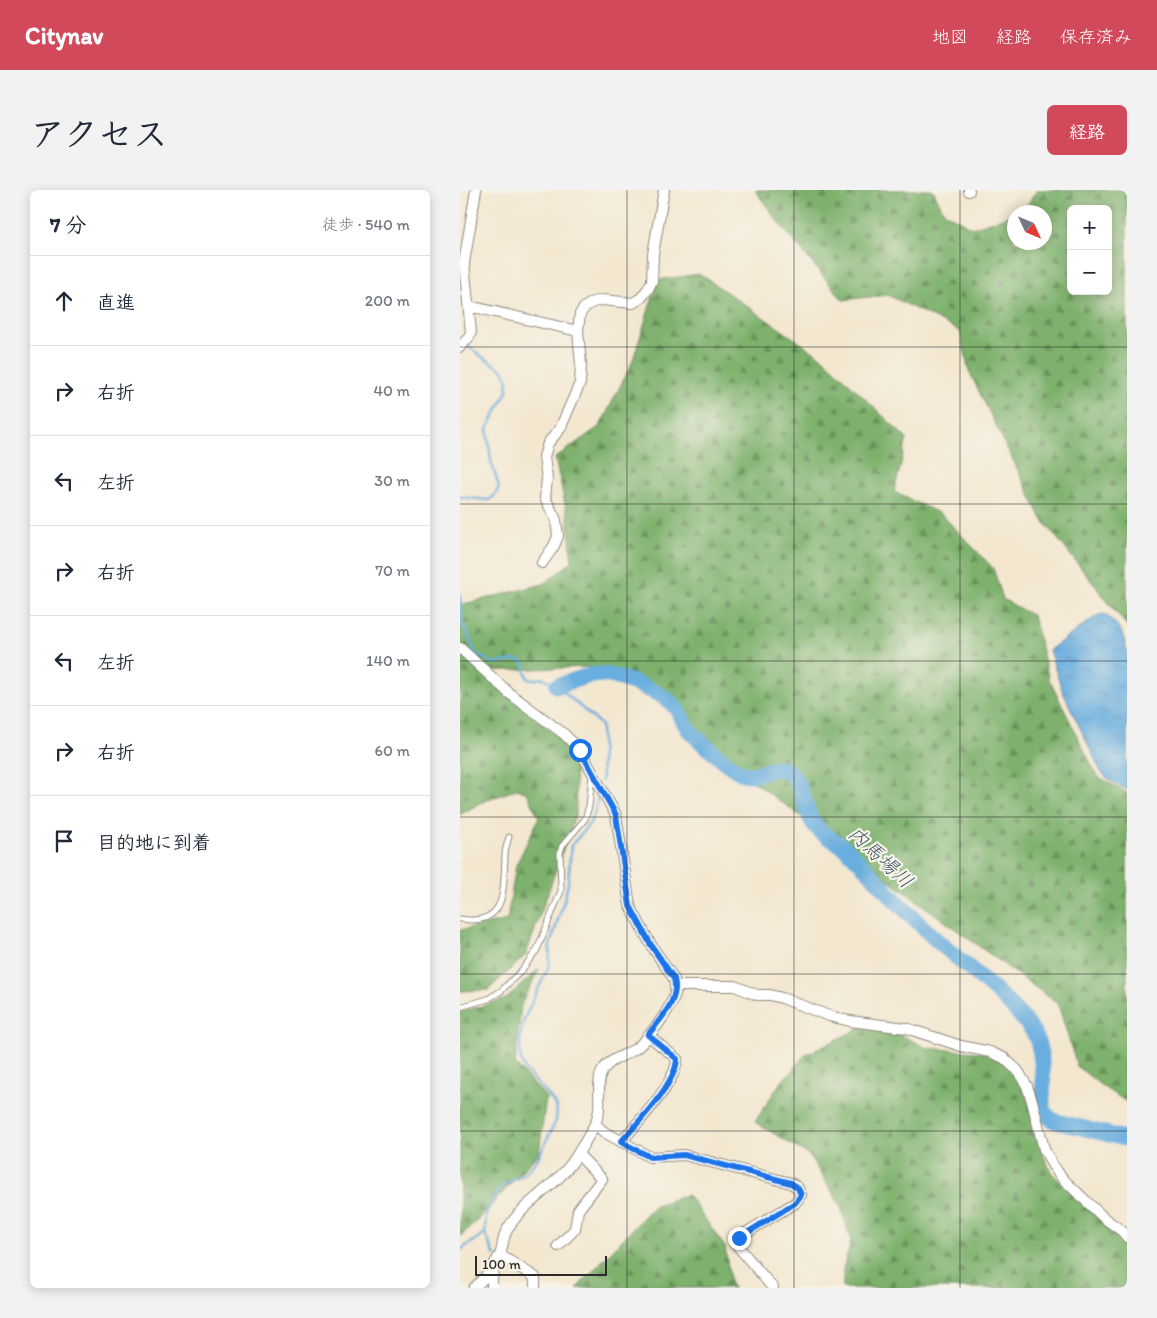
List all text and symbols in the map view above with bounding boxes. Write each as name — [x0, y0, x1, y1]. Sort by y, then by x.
text: Citynav — [25, 21, 103, 50]
text: 地図 — [932, 26, 968, 48]
text: 経路 — [996, 26, 1032, 48]
text: 保存済み — [1060, 26, 1132, 48]
button: 経路 — [1047, 105, 1127, 155]
text: アクセス — [30, 113, 168, 155]
north arrow — [1007, 205, 1052, 250]
map controls — [1067, 205, 1112, 295]
button: + — [1067, 205, 1112, 250]
text: 7 分 — [50, 212, 86, 237]
text: 徒歩 · 540 m — [322, 215, 410, 234]
button: − — [1067, 250, 1112, 295]
icon: ahead — [50, 287, 78, 315]
text: 直進 — [97, 291, 135, 314]
text: 200 m — [365, 291, 410, 310]
icon: right — [50, 377, 78, 405]
text: 右折 — [97, 381, 135, 404]
text: 40 m — [373, 381, 410, 400]
icon: left — [50, 467, 78, 495]
text: 左折 — [97, 471, 135, 494]
text: 30 m — [374, 471, 410, 490]
icon: right — [50, 557, 78, 585]
text: 右折 — [97, 561, 135, 584]
text: 70 m — [375, 561, 410, 580]
icon: left — [50, 647, 78, 675]
text: 左折 — [97, 651, 135, 674]
text: 140 m — [366, 651, 410, 670]
icon: right — [50, 737, 78, 765]
route start — [569, 739, 592, 762]
text: 右折 — [97, 741, 135, 764]
text: 60 m — [375, 741, 410, 760]
water label: 内馬場川 — [844, 821, 918, 893]
icon: arrive — [50, 827, 78, 855]
text: 目的地に到着 — [97, 831, 211, 854]
route end — [728, 1227, 751, 1250]
scale bar — [475, 1253, 608, 1276]
text: 100 m — [482, 1256, 521, 1273]

